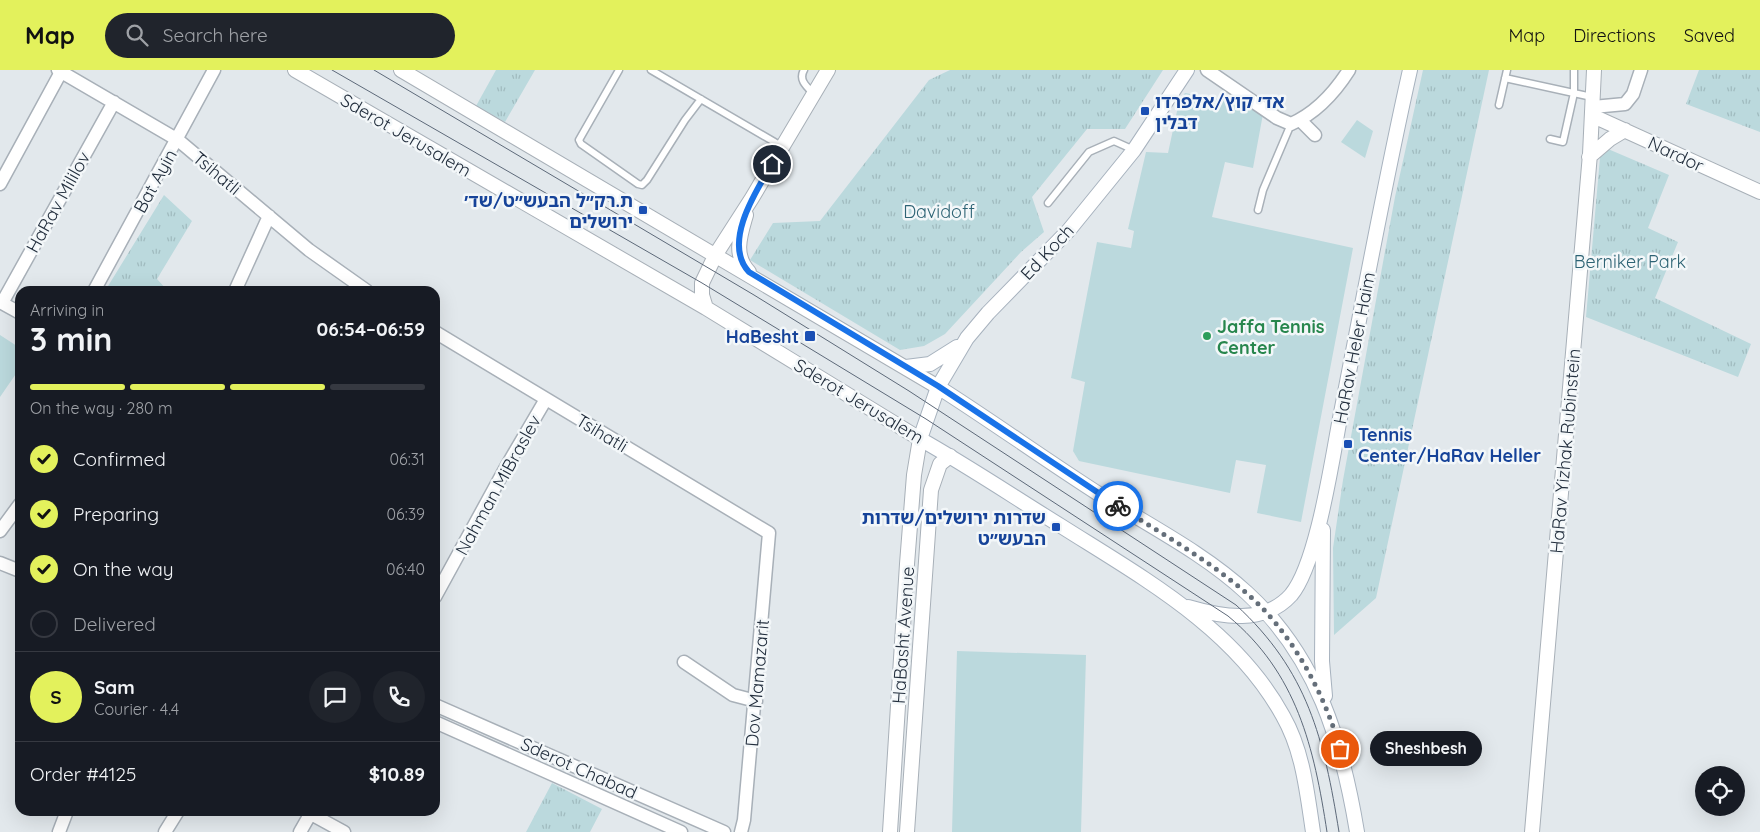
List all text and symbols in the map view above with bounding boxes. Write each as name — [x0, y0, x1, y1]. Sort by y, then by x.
search box — [105, 13, 455, 58]
text: Map — [25, 20, 75, 50]
icon: search — [123, 21, 151, 49]
text: Search here — [163, 23, 268, 47]
text: Map — [1508, 24, 1545, 47]
text: Directions — [1573, 24, 1656, 47]
text: Saved — [1684, 24, 1735, 47]
street label: Sderot Jerusalem — [336, 88, 476, 182]
place label: אד׳ קוץ/אלפרדו דבלין — [1155, 90, 1284, 134]
marker: אד׳ קוץ/אלפרדו דבלין — [1139, 105, 1151, 117]
street label: Nardor — [1644, 131, 1708, 177]
pin — [751, 143, 793, 185]
street label: Bat Ayin — [128, 145, 182, 217]
street label: Tsihatli — [188, 146, 246, 200]
street label: HaRav Mililov — [21, 147, 95, 257]
icon: home — [758, 150, 786, 178]
place label: ת.רק״ל הבעש״ט/שד׳ ירושלים — [464, 189, 633, 233]
park label: Davidoff — [903, 200, 975, 223]
marker: ת.רק״ל הבעש״ט/שד׳ ירושלים — [637, 204, 649, 216]
street label: Ed Koch — [1015, 219, 1079, 285]
park label: Berniker Park — [1574, 250, 1686, 273]
street label: HaRav Heler Haim — [1328, 270, 1380, 426]
text: Arriving in — [30, 300, 104, 320]
place label: Jaffa Tennis Center — [1217, 315, 1325, 359]
text: 06:54–06:59 — [317, 317, 425, 341]
text: 3 min — [30, 319, 112, 359]
place label: HaBesht — [726, 325, 799, 348]
marker: HaBesht — [803, 329, 817, 343]
marker: Jaffa Tennis Center — [1201, 330, 1213, 342]
street label: HaRav Yizhak Rubinstein — [1545, 348, 1585, 554]
street label: Sderot Jerusalem — [790, 353, 928, 449]
text: On the way · 280 m — [30, 398, 173, 418]
street label: Tsihatli — [572, 409, 632, 457]
street label: Nahman MiBraslev — [450, 411, 546, 559]
place label: Tennis Center/HaRav Heller — [1358, 423, 1541, 467]
marker: Tennis Center/HaRav Heller — [1342, 438, 1354, 450]
icon: check — [30, 445, 58, 473]
text: Confirmed — [73, 447, 166, 471]
text: 06:31 — [390, 449, 425, 469]
courier — [1093, 481, 1143, 531]
icon: bike — [1104, 492, 1132, 520]
icon: check — [30, 500, 58, 528]
text: Preparing — [73, 502, 159, 526]
text: 06:39 — [387, 504, 425, 524]
place label: שדרות ירושלים/שדרות הבעש״ט — [862, 506, 1046, 550]
marker: שדרות ירושלים/שדרות הבעש״ט — [1050, 521, 1062, 533]
icon: check — [30, 555, 58, 583]
text: On the way — [73, 557, 174, 581]
text: 06:40 — [386, 559, 425, 579]
street label: HaBasht Avenue — [887, 565, 919, 705]
text: Delivered — [73, 612, 156, 636]
street label: Dov Mamazarit — [740, 618, 774, 748]
button: chat — [309, 671, 361, 723]
button: phone — [373, 671, 425, 723]
text: Sam — [94, 675, 135, 699]
text: S — [50, 685, 62, 709]
text: Courier · 4.4 — [94, 699, 179, 719]
pin — [1319, 728, 1361, 770]
street label: Sderot Chabad — [517, 732, 641, 804]
callout: Sheshbesh — [1370, 732, 1482, 766]
icon: bag — [1326, 735, 1354, 763]
text: Sheshbesh — [1385, 738, 1467, 758]
text: Order #4125 — [30, 762, 136, 786]
text: $10.89 — [369, 762, 425, 786]
map controls — [1695, 766, 1745, 816]
button: locate — [1695, 766, 1745, 816]

